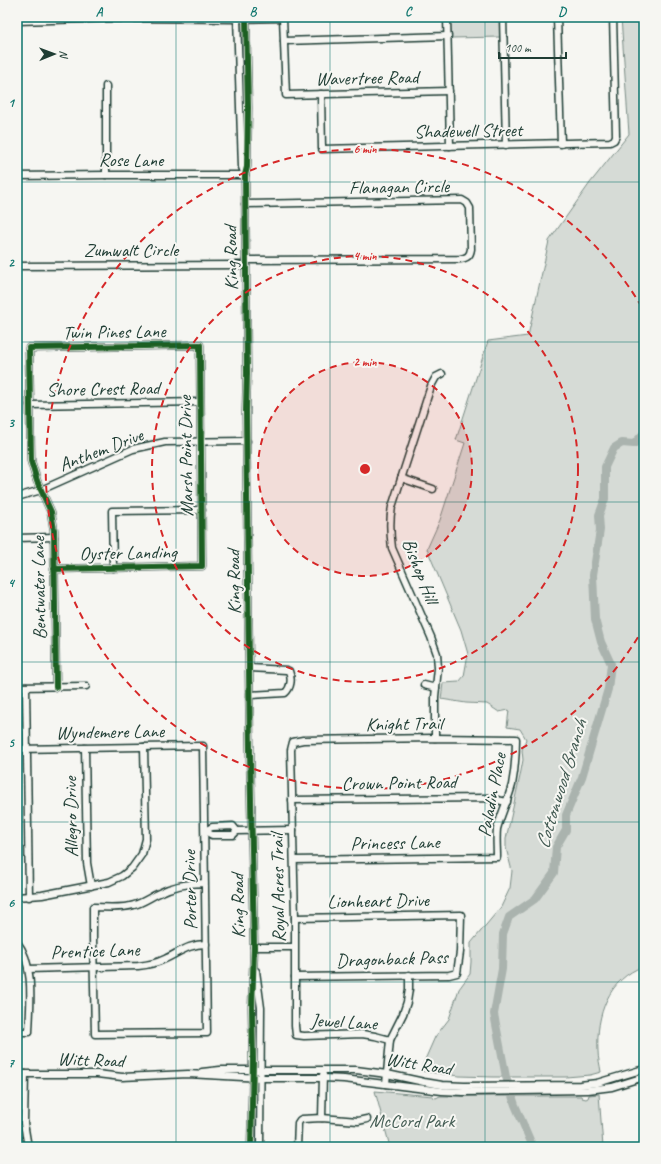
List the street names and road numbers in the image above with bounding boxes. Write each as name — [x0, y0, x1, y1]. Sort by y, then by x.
street label: Wavertree Road — [315, 65, 422, 91]
street label: Shadewell Street — [414, 118, 524, 144]
street label: Rose Lane — [99, 148, 165, 172]
street label: Flanagan Circle — [349, 174, 451, 200]
street label: King Road — [218, 223, 244, 290]
street label: Zumwalt Circle — [84, 238, 180, 262]
street label: Twin Pines Lane — [62, 319, 168, 345]
street label: Shore Crest Road — [46, 376, 162, 402]
street label: Marsh Point Drive — [173, 394, 199, 517]
street label: Anthem Drive — [56, 422, 148, 477]
street label: Bentwater Lane — [26, 534, 52, 640]
street label: Bishop Hill — [397, 535, 445, 611]
street label: Oyster Landing — [79, 540, 178, 566]
street label: King Road — [221, 547, 247, 614]
street label: Knight Trail — [365, 711, 446, 737]
street label: Wyndemere Lane — [56, 719, 166, 745]
street label: Paladin Place — [472, 749, 512, 839]
street label: Crown Point Road — [341, 770, 459, 796]
street label: Allegro Drive — [58, 775, 84, 858]
street label: Royal Acres Trail — [265, 830, 291, 943]
street label: Princess Lane — [350, 830, 442, 856]
street label: Porter Drive — [177, 848, 203, 930]
street label: King Road — [225, 871, 251, 938]
street label: Lionheart Drive — [327, 888, 431, 914]
street label: Prentice Lane — [50, 937, 142, 965]
street label: Dragonback Pass — [336, 945, 450, 973]
street label: Jewel Lane — [309, 1008, 380, 1036]
street label: Witt Road — [57, 1047, 127, 1073]
street label: Witt Road — [384, 1047, 456, 1081]

